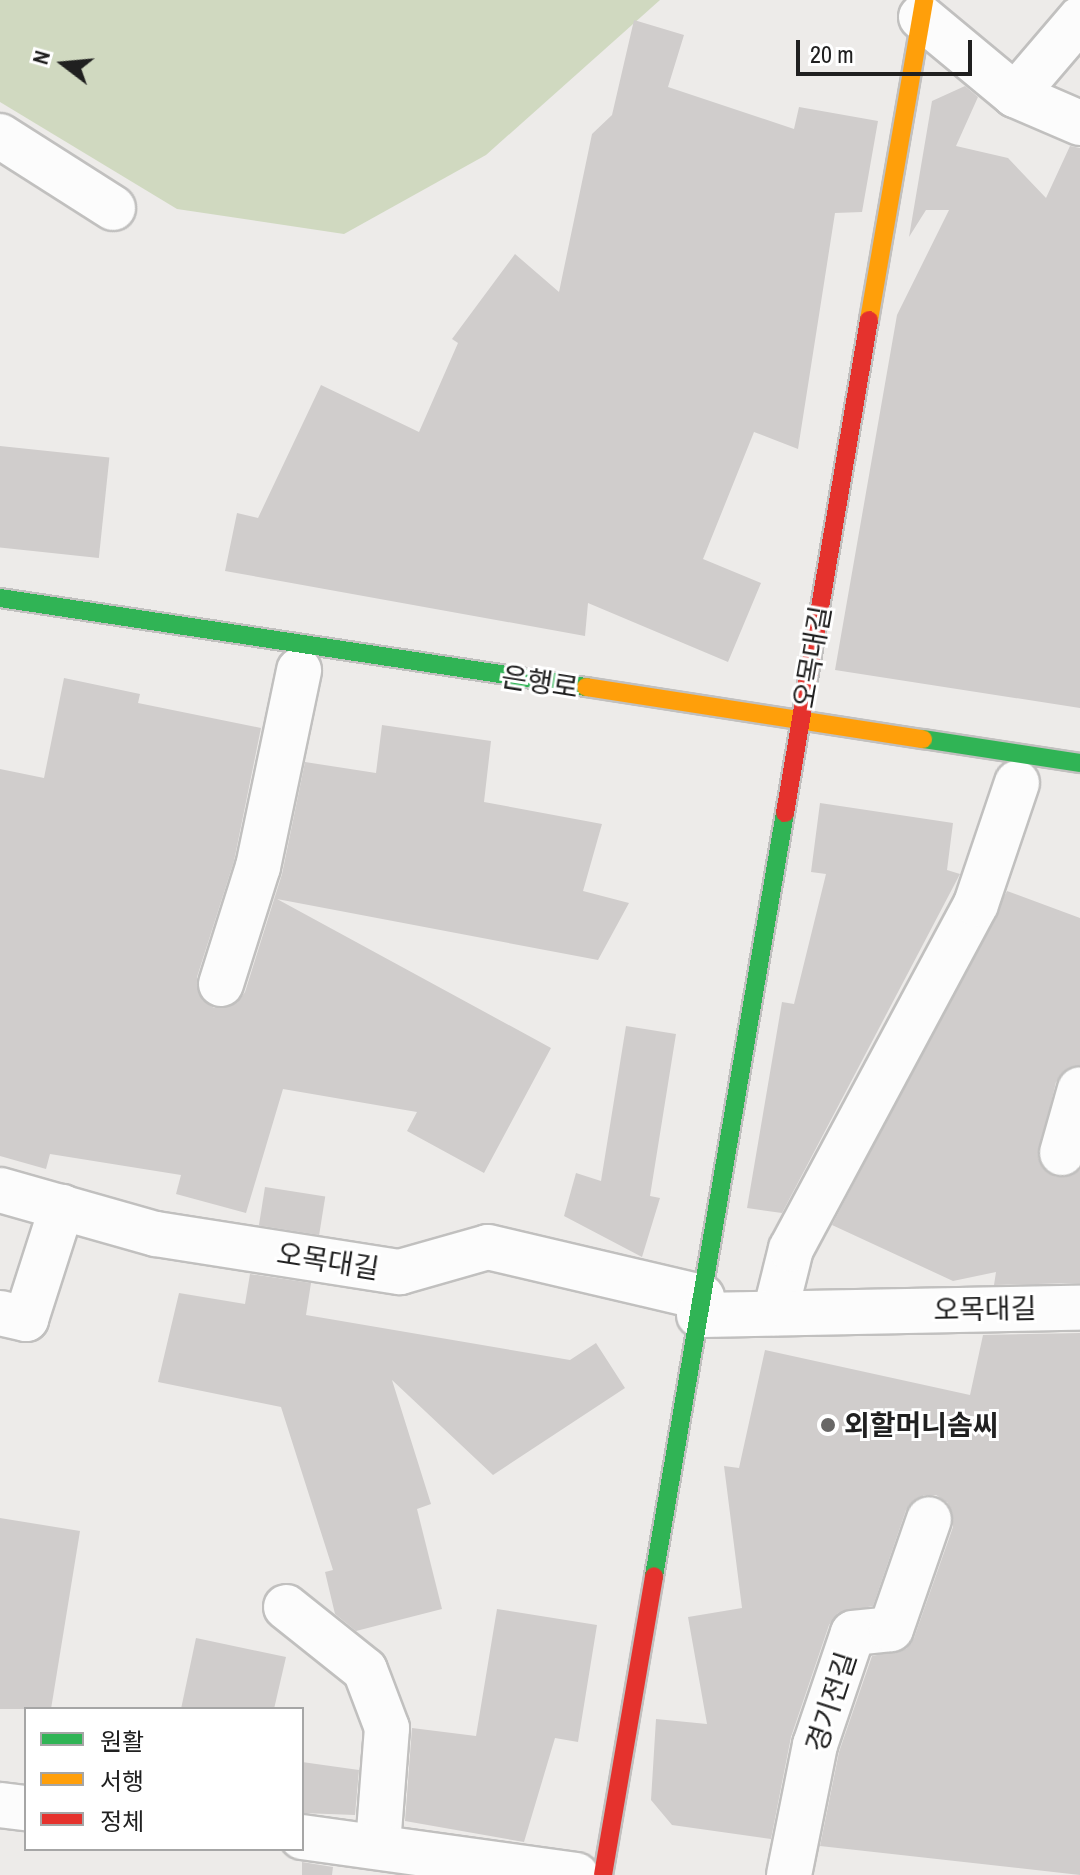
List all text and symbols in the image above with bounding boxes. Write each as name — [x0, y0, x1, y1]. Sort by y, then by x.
north arrow — [24, 24, 104, 104]
scale bar — [800, 24, 976, 74]
text: 20 m — [810, 38, 854, 70]
text: N — [25, 47, 57, 68]
street label: 오목대길 — [787, 603, 837, 711]
street label: 은행로 — [499, 659, 581, 705]
street label: 오목대길 — [274, 1236, 382, 1286]
street label: 오목대길 — [933, 1291, 1037, 1327]
place label: 외할머니솜씨 — [844, 1408, 999, 1442]
marker: 외할머니솜씨 — [819, 1416, 837, 1434]
street label: 경기전길 — [799, 1648, 863, 1756]
legend — [24, 1707, 304, 1851]
text: 원활 — [100, 1725, 144, 1757]
text: 서행 — [100, 1765, 144, 1797]
text: 정체 — [100, 1805, 144, 1837]

